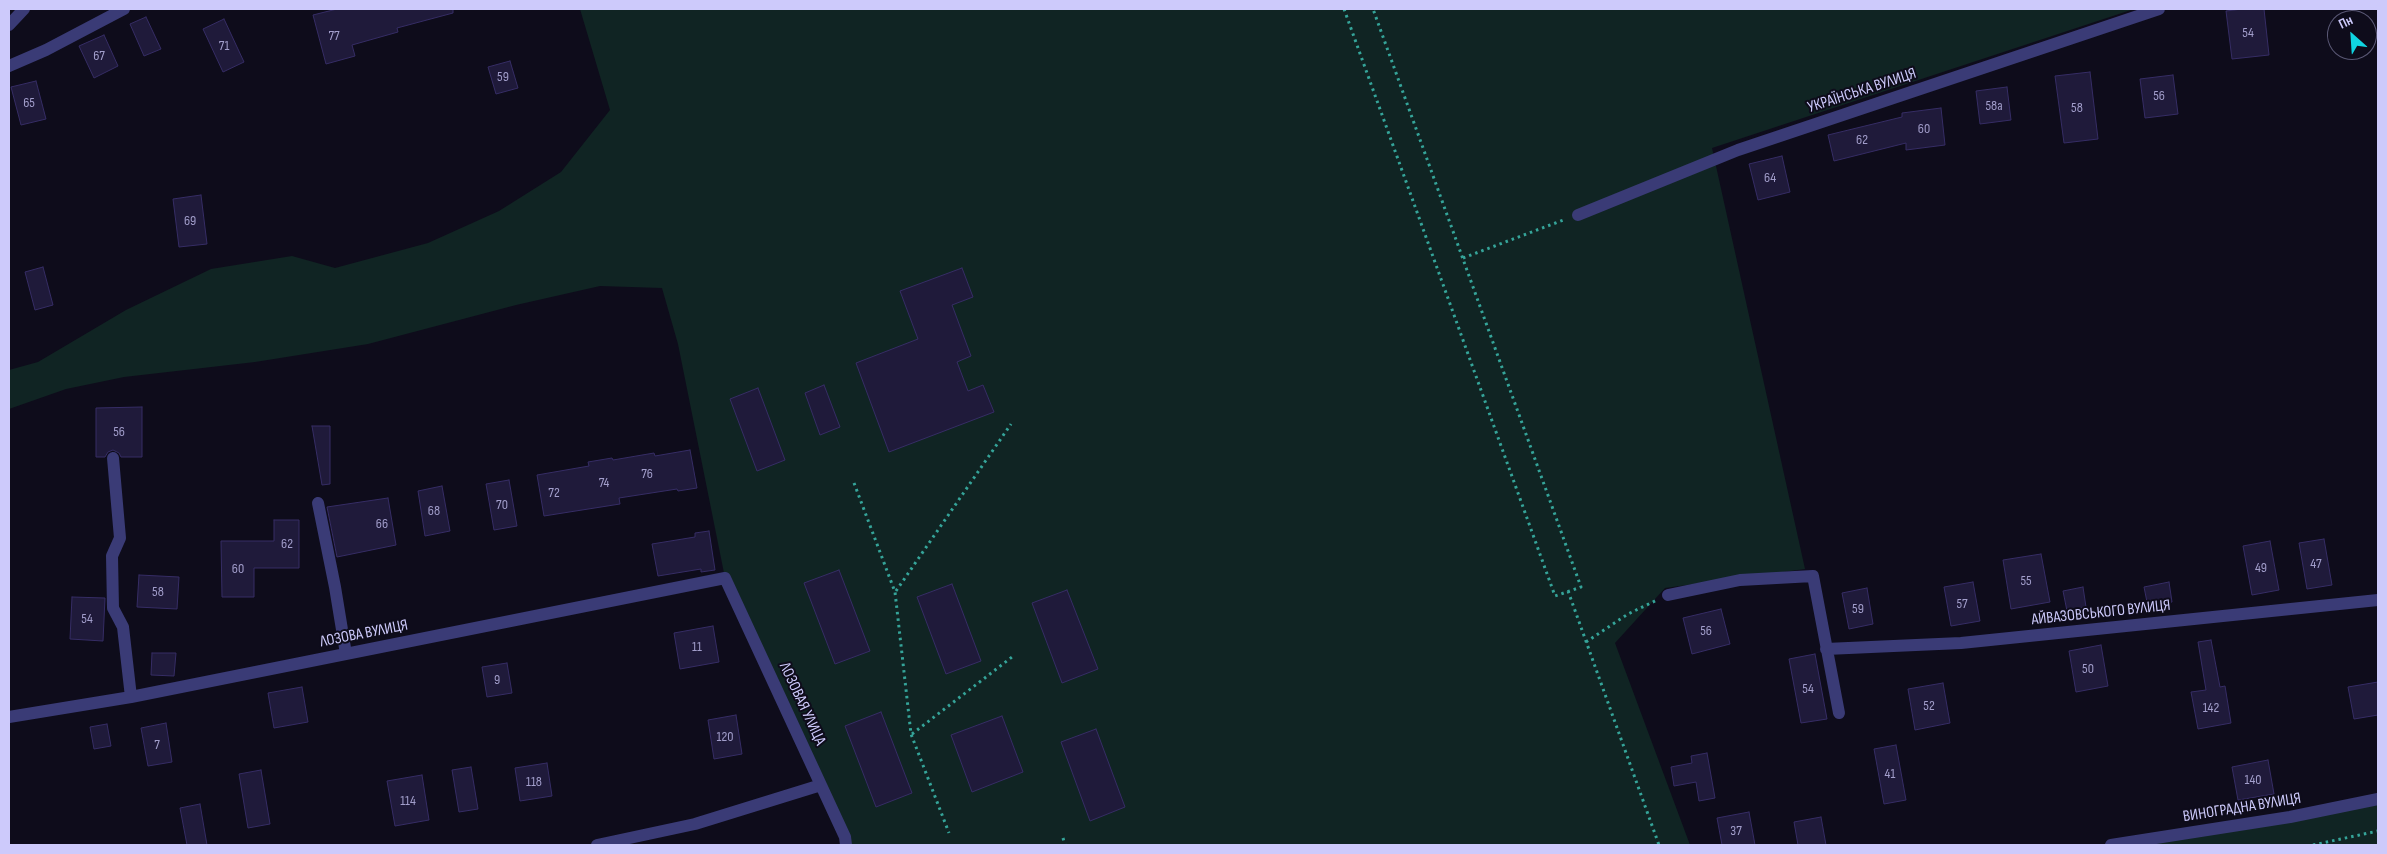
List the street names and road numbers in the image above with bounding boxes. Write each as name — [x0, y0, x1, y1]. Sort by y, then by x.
street label: УКРАЇНСЬКА ВУЛИЦЯ — [1805, 64, 1919, 118]
street label: АЙВАЗОВСЬКОГО ВУЛИЦЯ — [2031, 596, 2171, 630]
street label: ЛОЗОВА ВУЛИЦЯ — [318, 616, 410, 652]
street label: ЛОЗОВАЯ УЛИЦА — [774, 660, 830, 748]
street label: ВИНОГРАДНА ВУЛИЦЯ — [2182, 789, 2302, 827]

